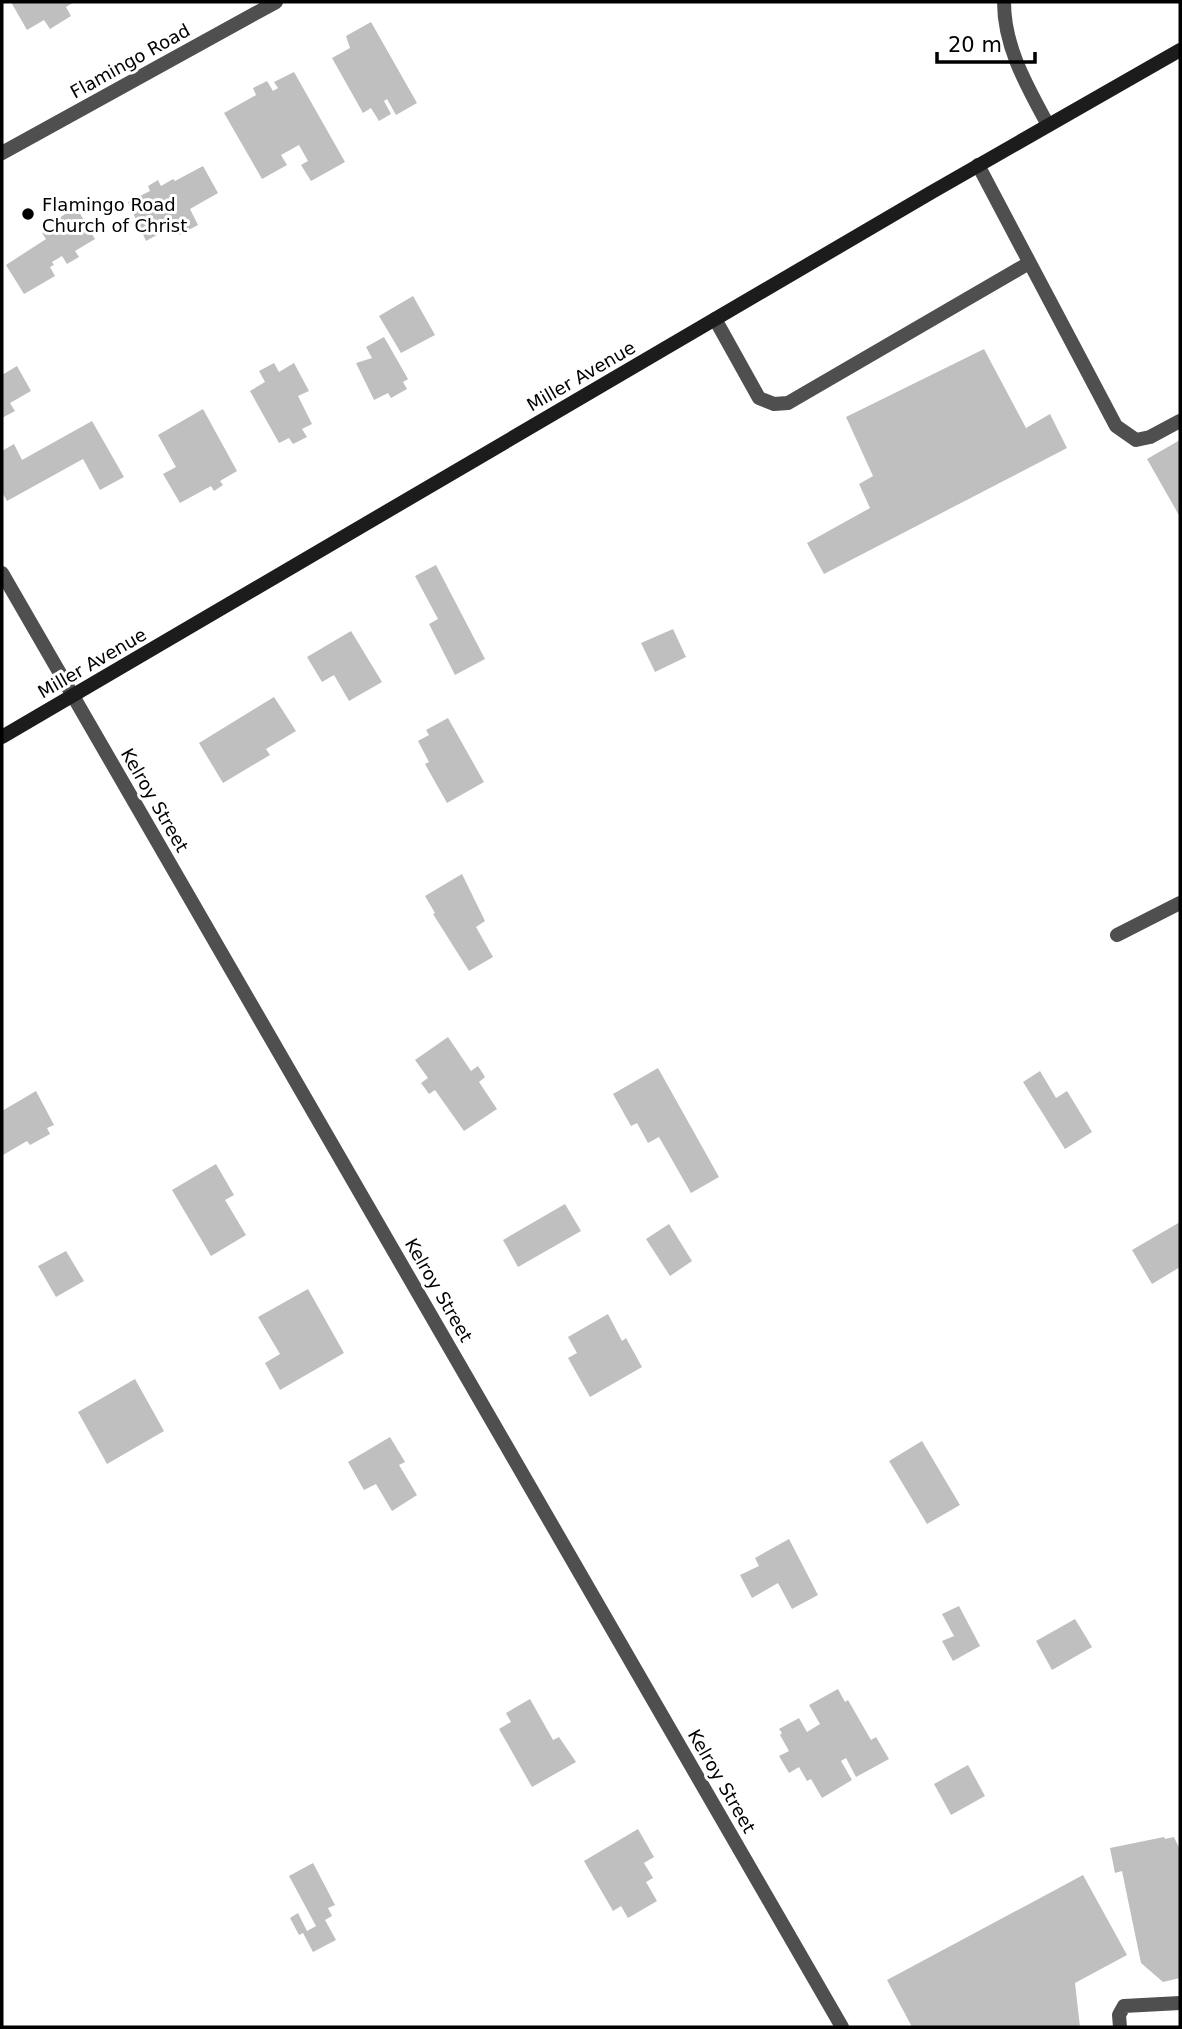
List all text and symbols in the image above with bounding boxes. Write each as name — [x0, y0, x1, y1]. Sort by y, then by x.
street label: Flamingo Road — [66, 19, 194, 103]
scale bar — [937, 21, 1035, 65]
text: 20 m — [948, 33, 1002, 57]
place label: Flamingo Road Church of Christ — [42, 194, 187, 236]
marker: Flamingo Road Church of Christ — [20, 206, 36, 222]
street label: Miller Avenue — [523, 337, 639, 415]
street label: Miller Avenue — [34, 624, 150, 702]
street label: Kelroy Street — [117, 744, 193, 856]
street label: Kelroy Street — [401, 1234, 477, 1346]
street label: Kelroy Street — [684, 1725, 760, 1837]

